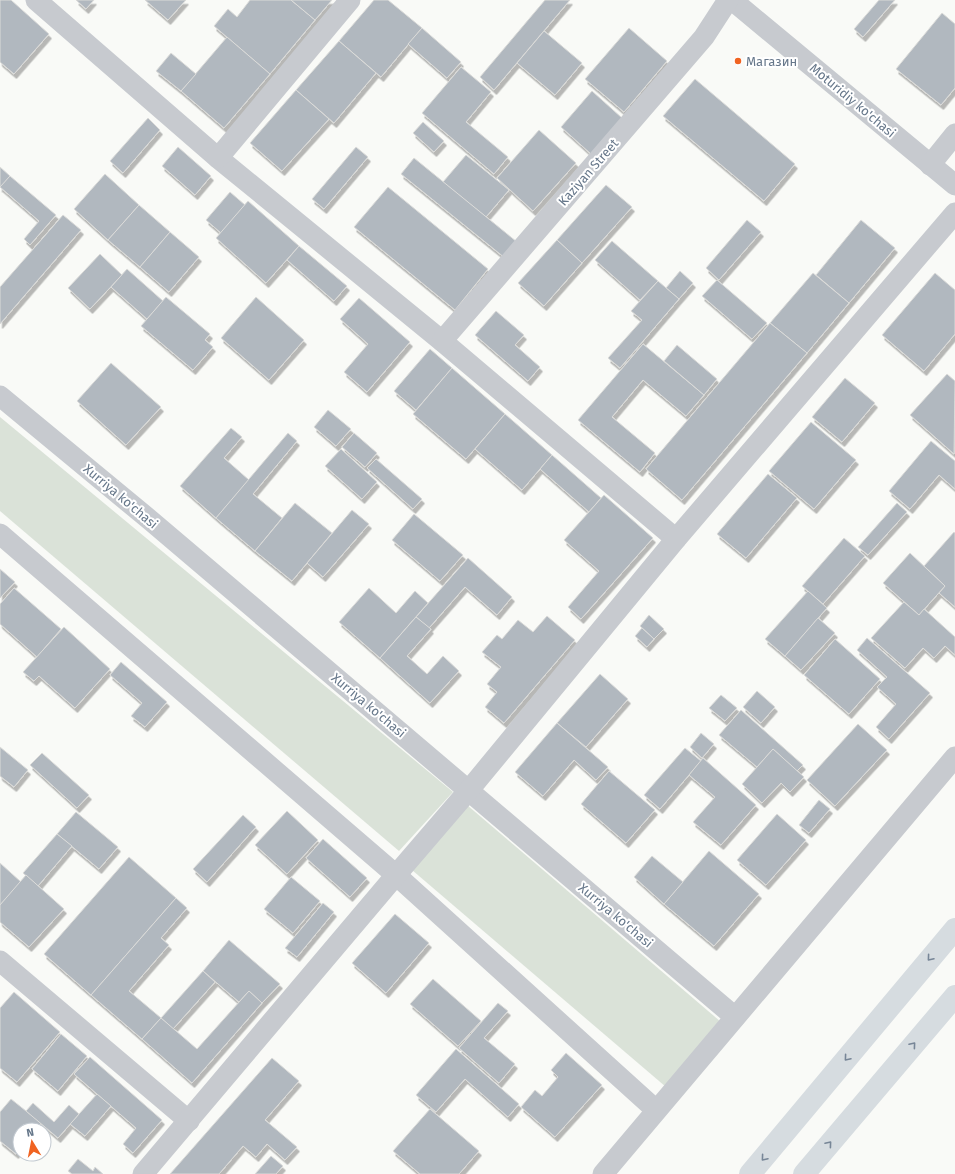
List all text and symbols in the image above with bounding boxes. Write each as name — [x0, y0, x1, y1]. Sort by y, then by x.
place label: Магазин — [746, 54, 797, 69]
marker: Магазин — [733, 56, 743, 66]
street label: Moturidiy ko'chasi — [807, 60, 899, 141]
street label: Kaziyan Street — [555, 136, 622, 209]
street label: Xurriya ko'chasi — [81, 461, 161, 532]
street label: Xurriya ko'chasi — [329, 670, 409, 741]
street label: Xurriya ko'chasi — [576, 880, 656, 951]
one-way arrow — [928, 954, 935, 961]
one-way arrow — [909, 1042, 916, 1050]
one-way arrow — [844, 1054, 851, 1061]
north arrow — [12, 1122, 52, 1162]
text: N — [26, 1126, 35, 1140]
one-way arrow — [825, 1142, 832, 1149]
one-way arrow — [761, 1154, 768, 1161]

